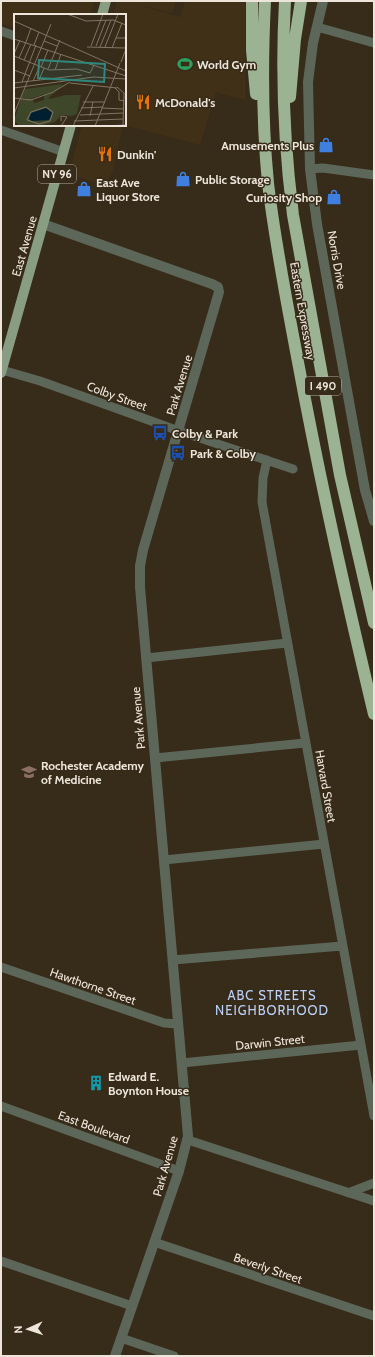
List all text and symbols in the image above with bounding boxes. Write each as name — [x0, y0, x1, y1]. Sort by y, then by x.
inset map — [14, 14, 126, 126]
sports icon: World Gym — [176, 55, 194, 73]
place label: World Gym — [197, 57, 256, 72]
restaurant icon: McDonald's — [134, 93, 152, 111]
place label: McDonald's — [155, 95, 215, 110]
shop icon: Amusements Plus — [317, 136, 335, 154]
place label: Amusements Plus — [221, 138, 314, 153]
restaurant icon: Dunkin' — [96, 145, 114, 163]
place label: Dunkin' — [117, 147, 156, 162]
road number: NY 96 — [38, 165, 76, 183]
shop icon: Public Storage — [174, 170, 192, 188]
place label: Public Storage — [195, 172, 270, 187]
place label: East Ave Liquor Store — [96, 175, 160, 204]
shop icon: East Ave Liquor Store — [75, 180, 93, 198]
shop icon: Curiosity Shop — [325, 188, 343, 206]
place label: Curiosity Shop — [246, 190, 322, 205]
street label: East Avenue — [8, 214, 40, 278]
street label: Norris Drive — [324, 229, 350, 291]
street label: Eastern Expressway — [287, 261, 319, 361]
street label: Park Avenue — [163, 353, 195, 417]
road number: I 490 — [305, 377, 341, 395]
street label: Colby Street — [85, 378, 149, 414]
bus stop icon: Colby & Park — [151, 424, 169, 442]
place label: Colby & Park — [172, 426, 238, 441]
bus stop icon: Park & Colby — [169, 444, 187, 462]
place label: Park & Colby — [190, 446, 257, 461]
street label: Park Avenue — [128, 686, 148, 750]
street label: Harvard Street — [312, 749, 340, 823]
place label: Rochester Academy of Medicine — [41, 758, 144, 787]
school or university icon: Rochester Academy of Medicine — [20, 763, 38, 781]
street label: Hawthorne Street — [48, 964, 138, 1008]
district label: ABC STREETS NEIGHBORHOOD — [215, 987, 329, 1018]
street label: Darwin Street — [235, 1031, 305, 1053]
place label: Edward E. Boynton House — [108, 1069, 189, 1098]
building icon: Edward E. Boynton House — [87, 1074, 105, 1092]
street label: East Boulevard — [56, 1107, 132, 1147]
street label: Park Avenue — [149, 1134, 181, 1198]
street label: Beverly Street — [232, 1249, 304, 1287]
north arrow — [8, 1309, 48, 1349]
text: N — [11, 1325, 25, 1334]

